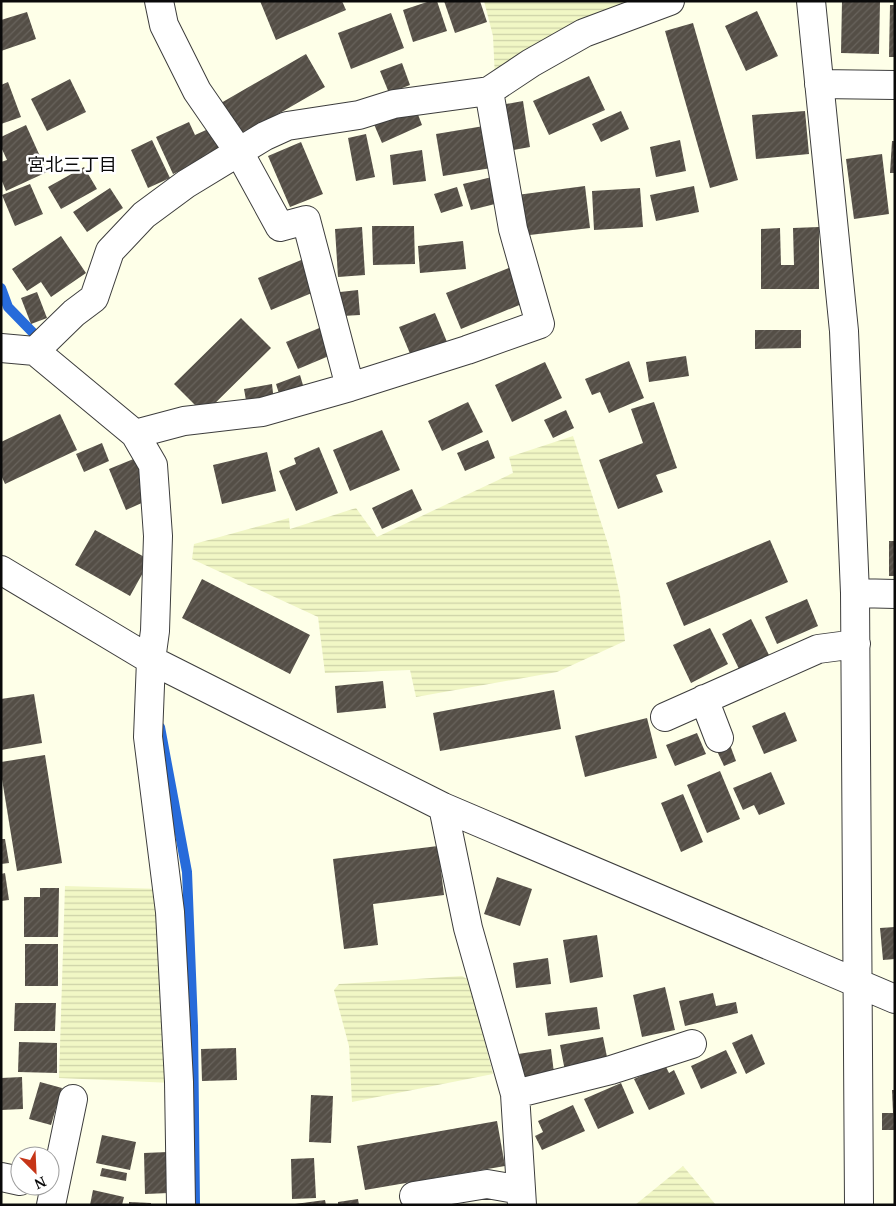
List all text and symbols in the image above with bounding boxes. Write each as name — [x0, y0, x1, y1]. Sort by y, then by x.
district label: 宮北三丁目 — [27, 152, 117, 176]
north arrow — [10, 1146, 60, 1196]
text: N — [32, 1172, 49, 1194]

